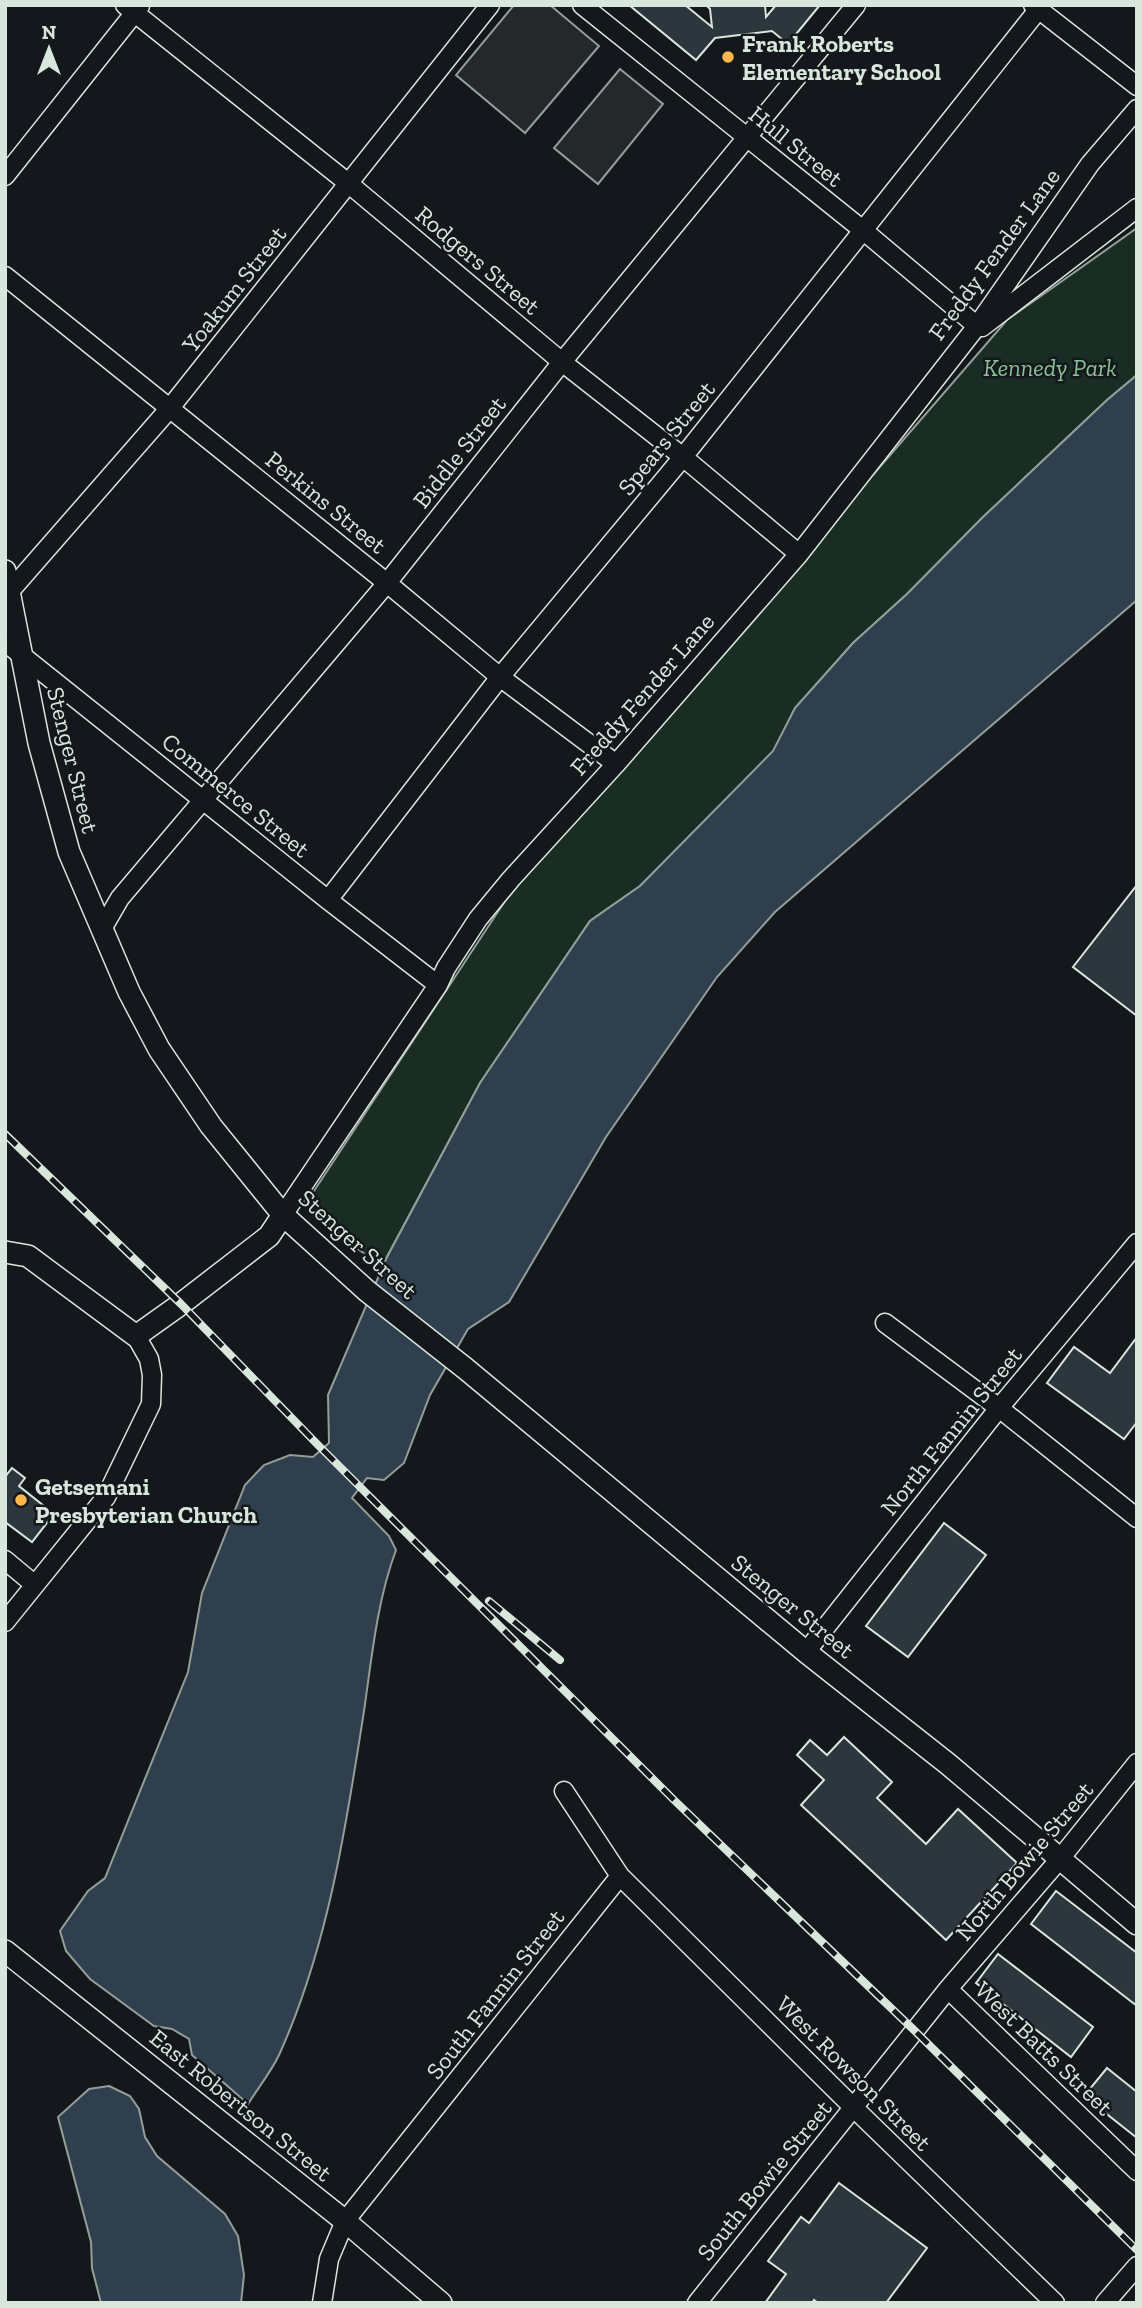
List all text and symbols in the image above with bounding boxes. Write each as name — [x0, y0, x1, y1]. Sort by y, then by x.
north arrow — [14, 14, 84, 84]
text: N — [42, 21, 56, 44]
place label: Frank Roberts Elementary School — [742, 29, 941, 86]
marker: Frank Roberts Elementary School — [720, 49, 736, 65]
street label: Hull Street — [743, 99, 849, 193]
street label: Freddy Fender Lane — [922, 162, 1066, 346]
street label: Rodgers Street — [410, 199, 546, 321]
street label: Yoakum Street — [175, 220, 292, 359]
park label: Kennedy Park — [983, 353, 1117, 382]
street label: Spears Street — [611, 375, 721, 501]
street label: Biddle Street — [406, 390, 512, 514]
street label: Perkins Street — [260, 445, 392, 559]
street label: Freddy Fender Lane — [564, 607, 720, 781]
street label: Stenger Street — [41, 684, 105, 836]
street label: Commerce Street — [156, 727, 316, 863]
street label: Stenger Street — [293, 1183, 423, 1305]
street label: North Fannin Street — [874, 1341, 1028, 1521]
place label: Getsemani Presbyterian Church — [35, 1472, 257, 1529]
marker: Getsemani Presbyterian Church — [13, 1492, 29, 1508]
street label: Stenger Street — [726, 1548, 860, 1664]
street label: North Bowie Street — [949, 1775, 1099, 1946]
street label: South Fannin Street — [420, 1903, 570, 2085]
street label: West Batts Street — [969, 1975, 1119, 2121]
street label: West Rowson Street — [770, 1989, 938, 2157]
street label: East Robertson Street — [144, 2023, 338, 2187]
street label: South Bowie Street — [691, 2094, 838, 2266]

